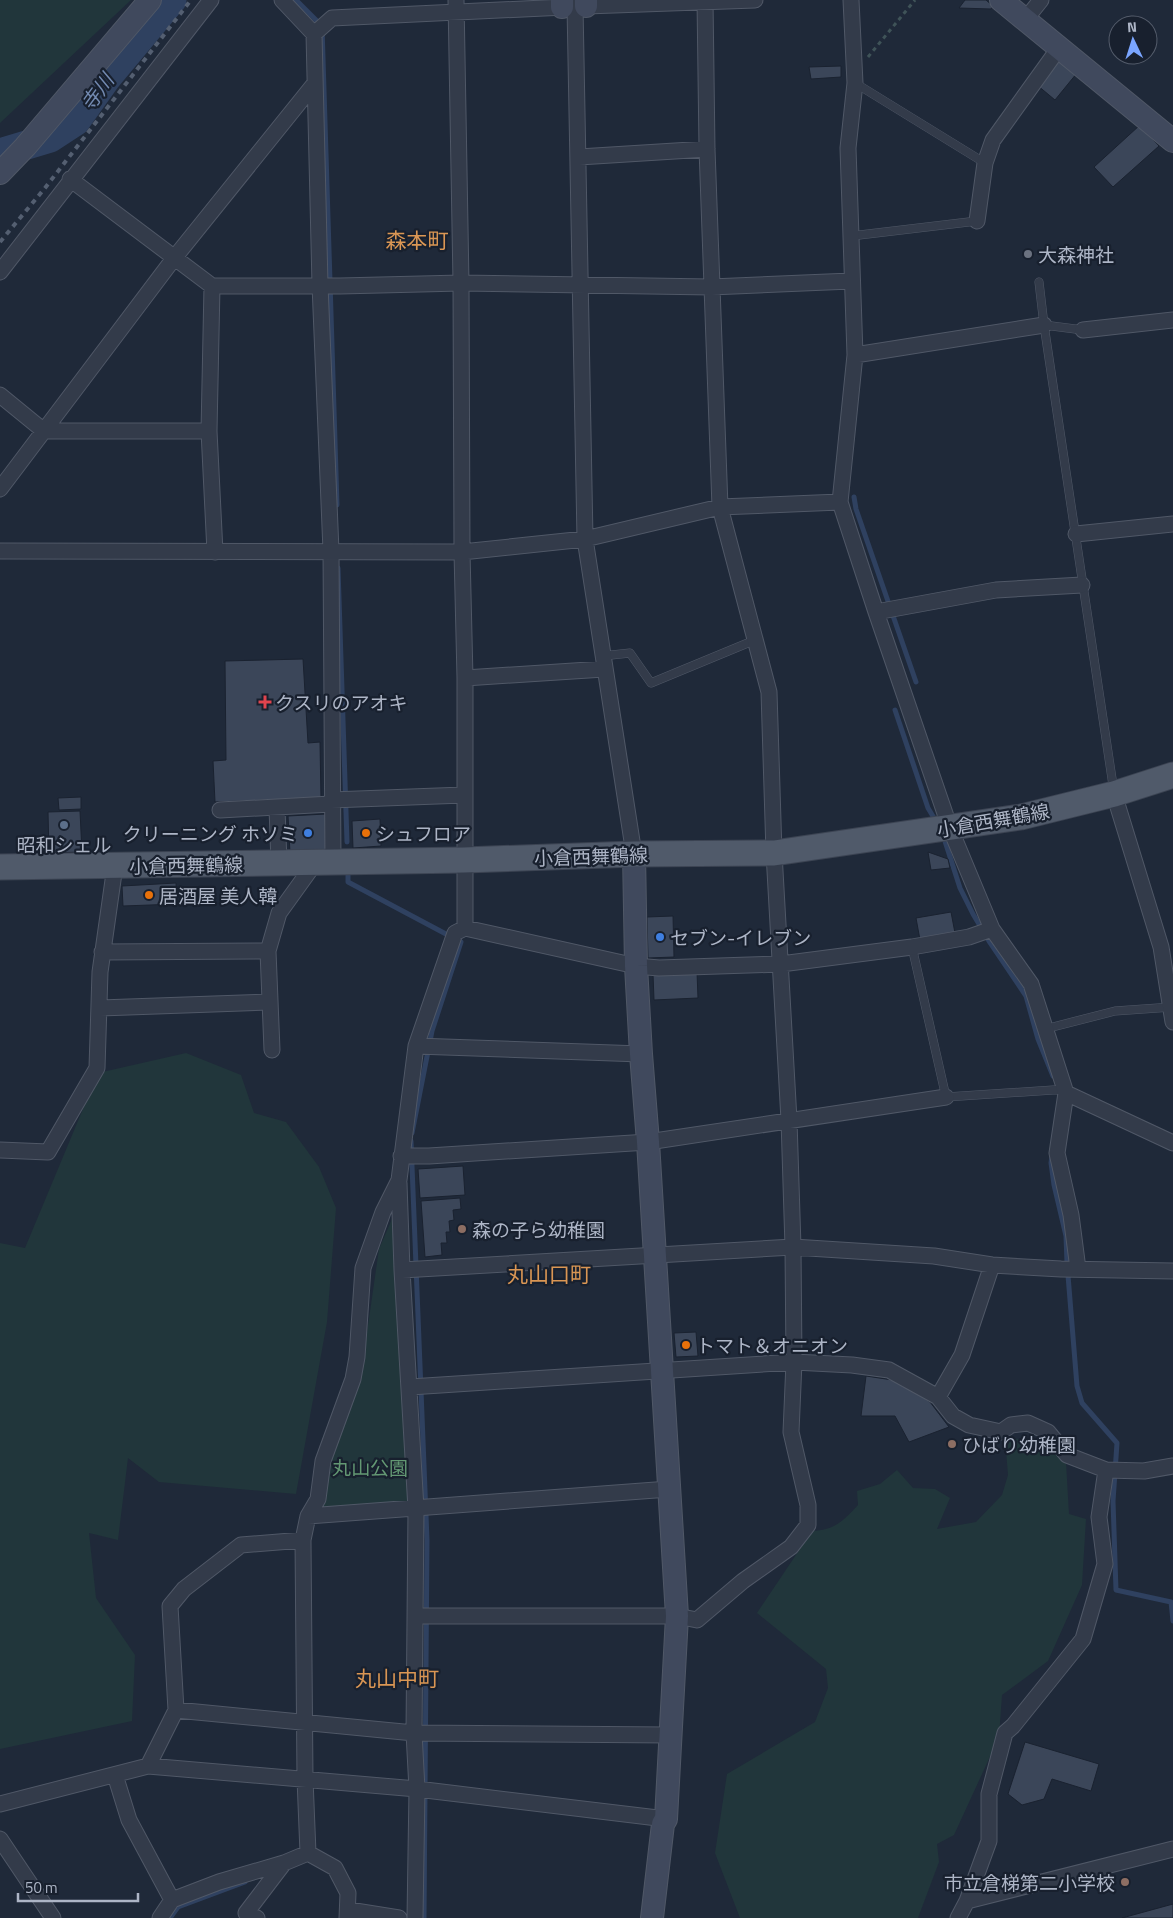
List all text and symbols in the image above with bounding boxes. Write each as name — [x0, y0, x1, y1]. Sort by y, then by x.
north arrow — [1108, 15, 1158, 65]
text: N — [1126, 16, 1138, 37]
water label: 寺川 — [73, 65, 122, 117]
district label: 森本町 — [386, 224, 449, 256]
place label: 大森神社 — [1038, 240, 1114, 269]
marker: 大森神社 — [1022, 248, 1034, 260]
place label: クスリのアオキ — [275, 688, 407, 717]
marker: クスリのアオキ — [259, 696, 271, 708]
street label: 小倉西舞鶴線 — [934, 796, 1052, 844]
marker: 昭和シェル — [58, 819, 70, 831]
place label: クリーニング ホソミ — [123, 819, 298, 848]
place label: シュフロア — [376, 819, 471, 848]
marker: クリーニング ホソミ — [302, 827, 314, 839]
marker: シュフロア — [360, 827, 372, 839]
place label: 昭和シェル — [16, 830, 112, 859]
street label: 小倉西舞鶴線 — [534, 840, 648, 872]
street label: 小倉西舞鶴線 — [129, 850, 243, 880]
place label: 居酒屋 美人韓 — [159, 881, 277, 910]
marker: 居酒屋 美人韓 — [143, 889, 155, 901]
place label: セブン-イレブン — [670, 923, 811, 952]
marker: セブン-イレブン — [654, 931, 666, 943]
place label: 森の子ら幼稚園 — [472, 1215, 605, 1244]
marker: 森の子ら幼稚園 — [456, 1223, 468, 1235]
district label: 丸山口町 — [507, 1258, 591, 1290]
place label: トマト＆オニオン — [696, 1331, 848, 1360]
marker: トマト＆オニオン — [680, 1339, 692, 1351]
place label: ひばり幼稚園 — [962, 1430, 1076, 1459]
marker: ひばり幼稚園 — [946, 1438, 958, 1450]
park label: 丸山公園 — [332, 1453, 408, 1482]
district label: 丸山中町 — [355, 1662, 439, 1694]
place label: 市立倉梯第二小学校 — [944, 1868, 1115, 1897]
scale bar — [18, 1870, 138, 1902]
text: 50 m — [25, 1876, 58, 1899]
marker: 市立倉梯第二小学校 — [1119, 1876, 1131, 1888]

